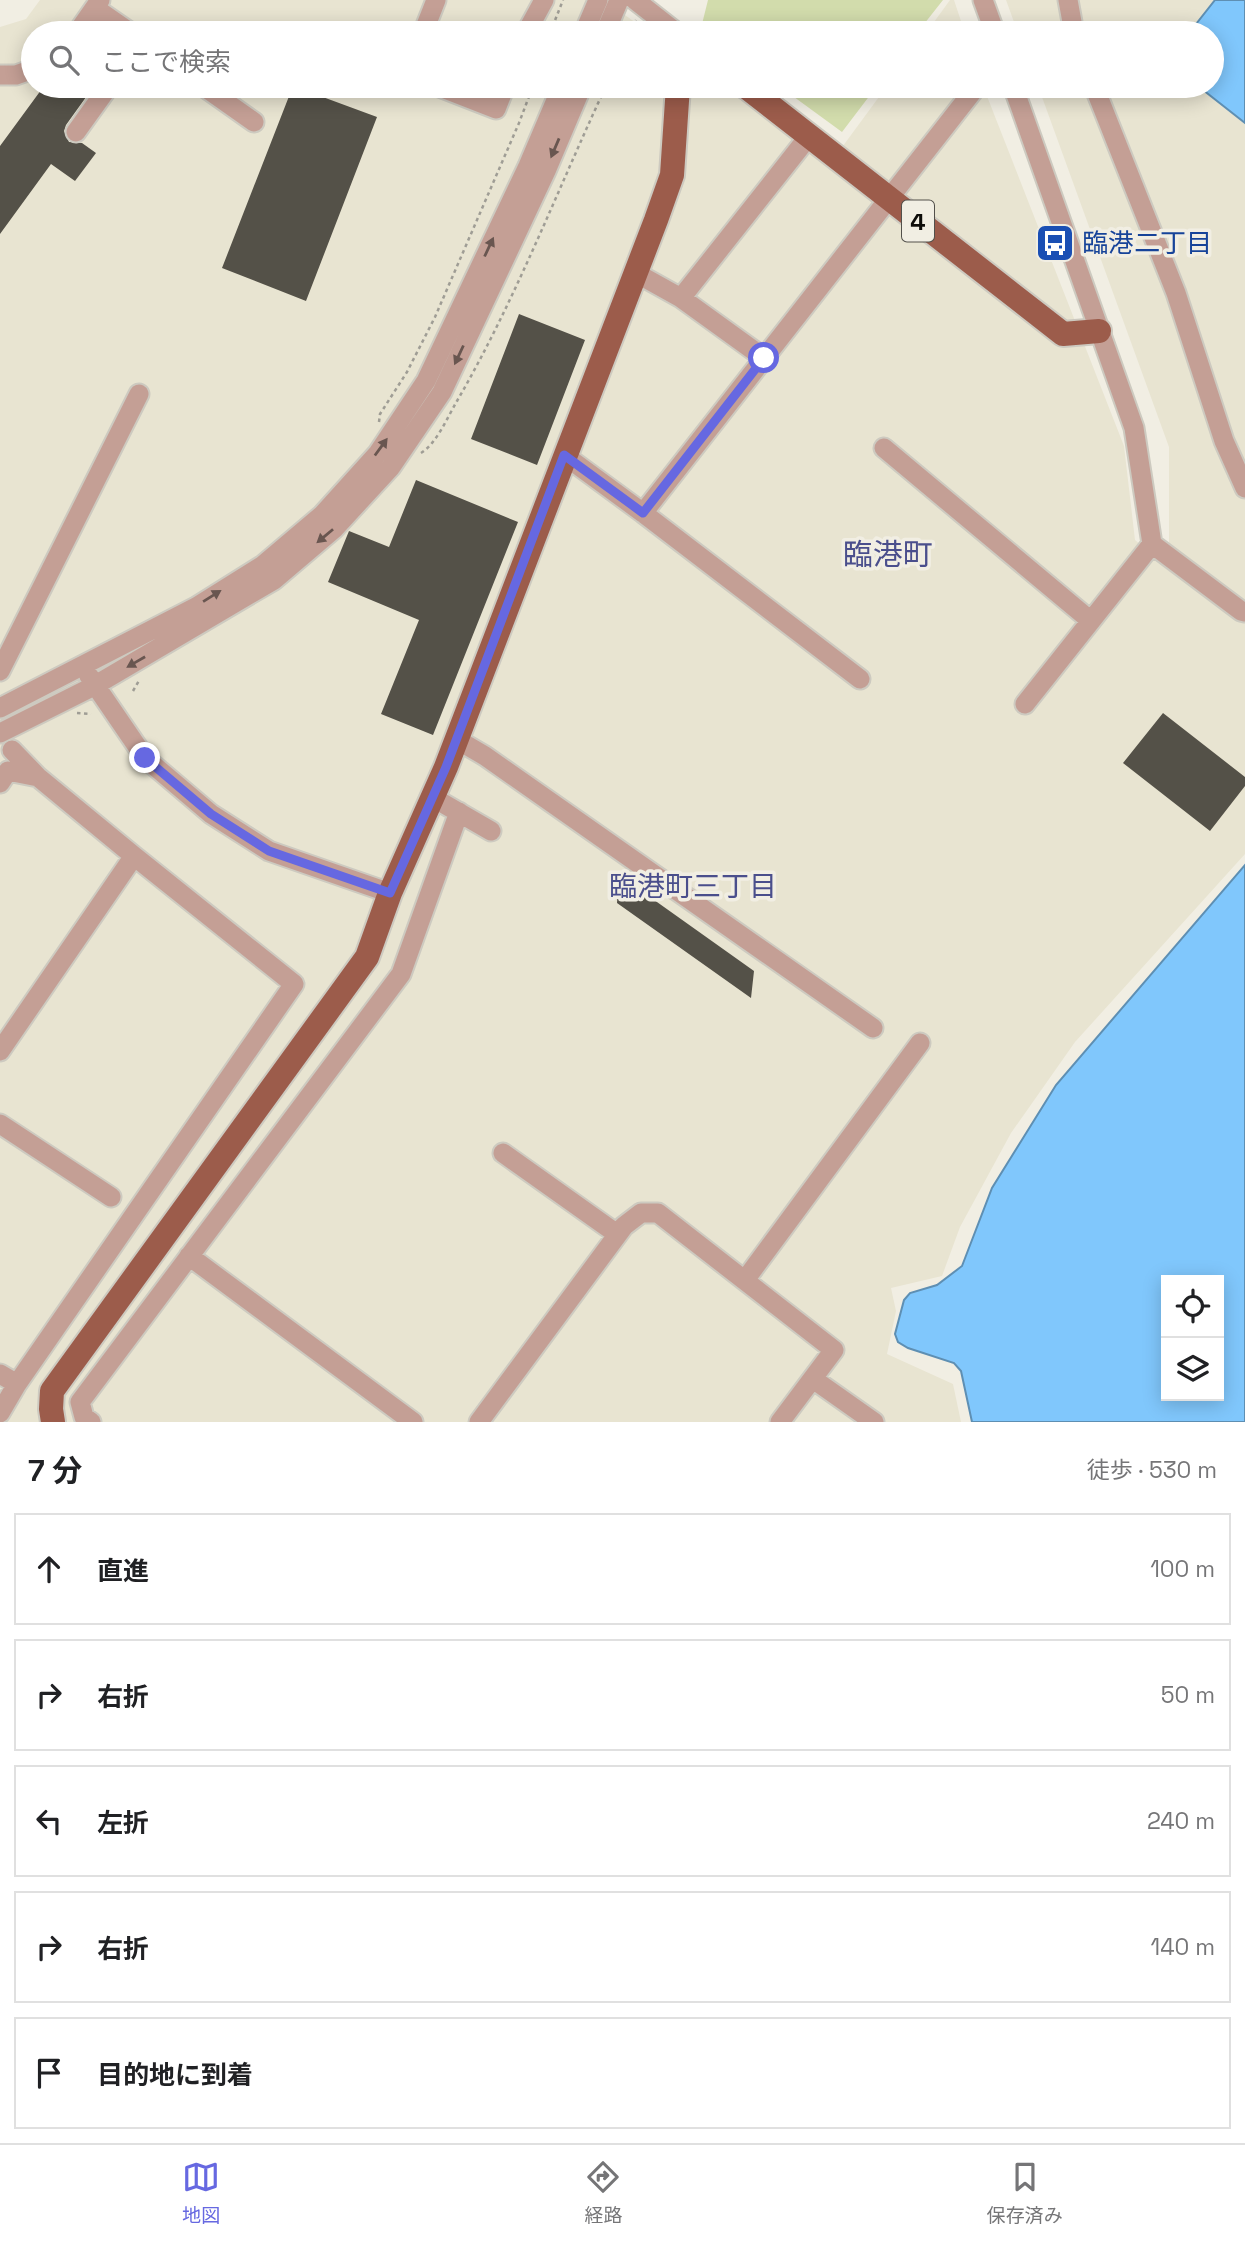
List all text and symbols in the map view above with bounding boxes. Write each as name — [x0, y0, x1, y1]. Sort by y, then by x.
search box — [21, 21, 1224, 98]
icon: search — [45, 41, 83, 79]
text: ここで検索 — [101, 45, 231, 79]
one-way arrow — [549, 138, 560, 159]
road number: 4 — [902, 201, 934, 242]
bus stop icon: 臨港二丁目 — [1034, 222, 1076, 264]
place label: 臨港二丁目 — [1082, 226, 1212, 260]
one-way arrow — [483, 237, 495, 257]
route start — [748, 342, 779, 373]
one-way arrow — [454, 345, 465, 365]
one-way arrow — [374, 438, 388, 456]
one-way arrow — [317, 528, 334, 543]
district label: 臨港町 — [843, 535, 933, 574]
one-way arrow — [202, 590, 222, 603]
one-way arrow — [127, 656, 146, 668]
route end — [129, 742, 160, 773]
district label: 臨港町三丁目 — [609, 868, 777, 904]
map controls — [1161, 1275, 1224, 1401]
button: locate — [1161, 1275, 1224, 1338]
button: layers — [1161, 1338, 1224, 1401]
text: 7 分 — [28, 1451, 82, 1490]
text: 徒歩 · 530 m — [1087, 1455, 1217, 1485]
icon: ahead — [30, 1550, 68, 1588]
text: 直進 — [97, 1554, 149, 1588]
text: 100 m — [1150, 1554, 1215, 1584]
icon: right — [30, 1676, 68, 1714]
text: 右折 — [97, 1680, 149, 1714]
text: 50 m — [1161, 1680, 1215, 1710]
icon: left — [30, 1802, 68, 1840]
text: 左折 — [97, 1806, 149, 1840]
text: 240 m — [1147, 1806, 1215, 1836]
icon: right — [30, 1928, 68, 1966]
text: 右折 — [97, 1932, 149, 1966]
text: 140 m — [1151, 1932, 1215, 1962]
icon: arrive — [30, 2054, 68, 2092]
text: 目的地に到着 — [97, 2058, 253, 2092]
tab: 地図 — [182, 2158, 220, 2228]
tab: 経路 — [584, 2158, 623, 2228]
tab: 保存済み — [987, 2158, 1063, 2228]

